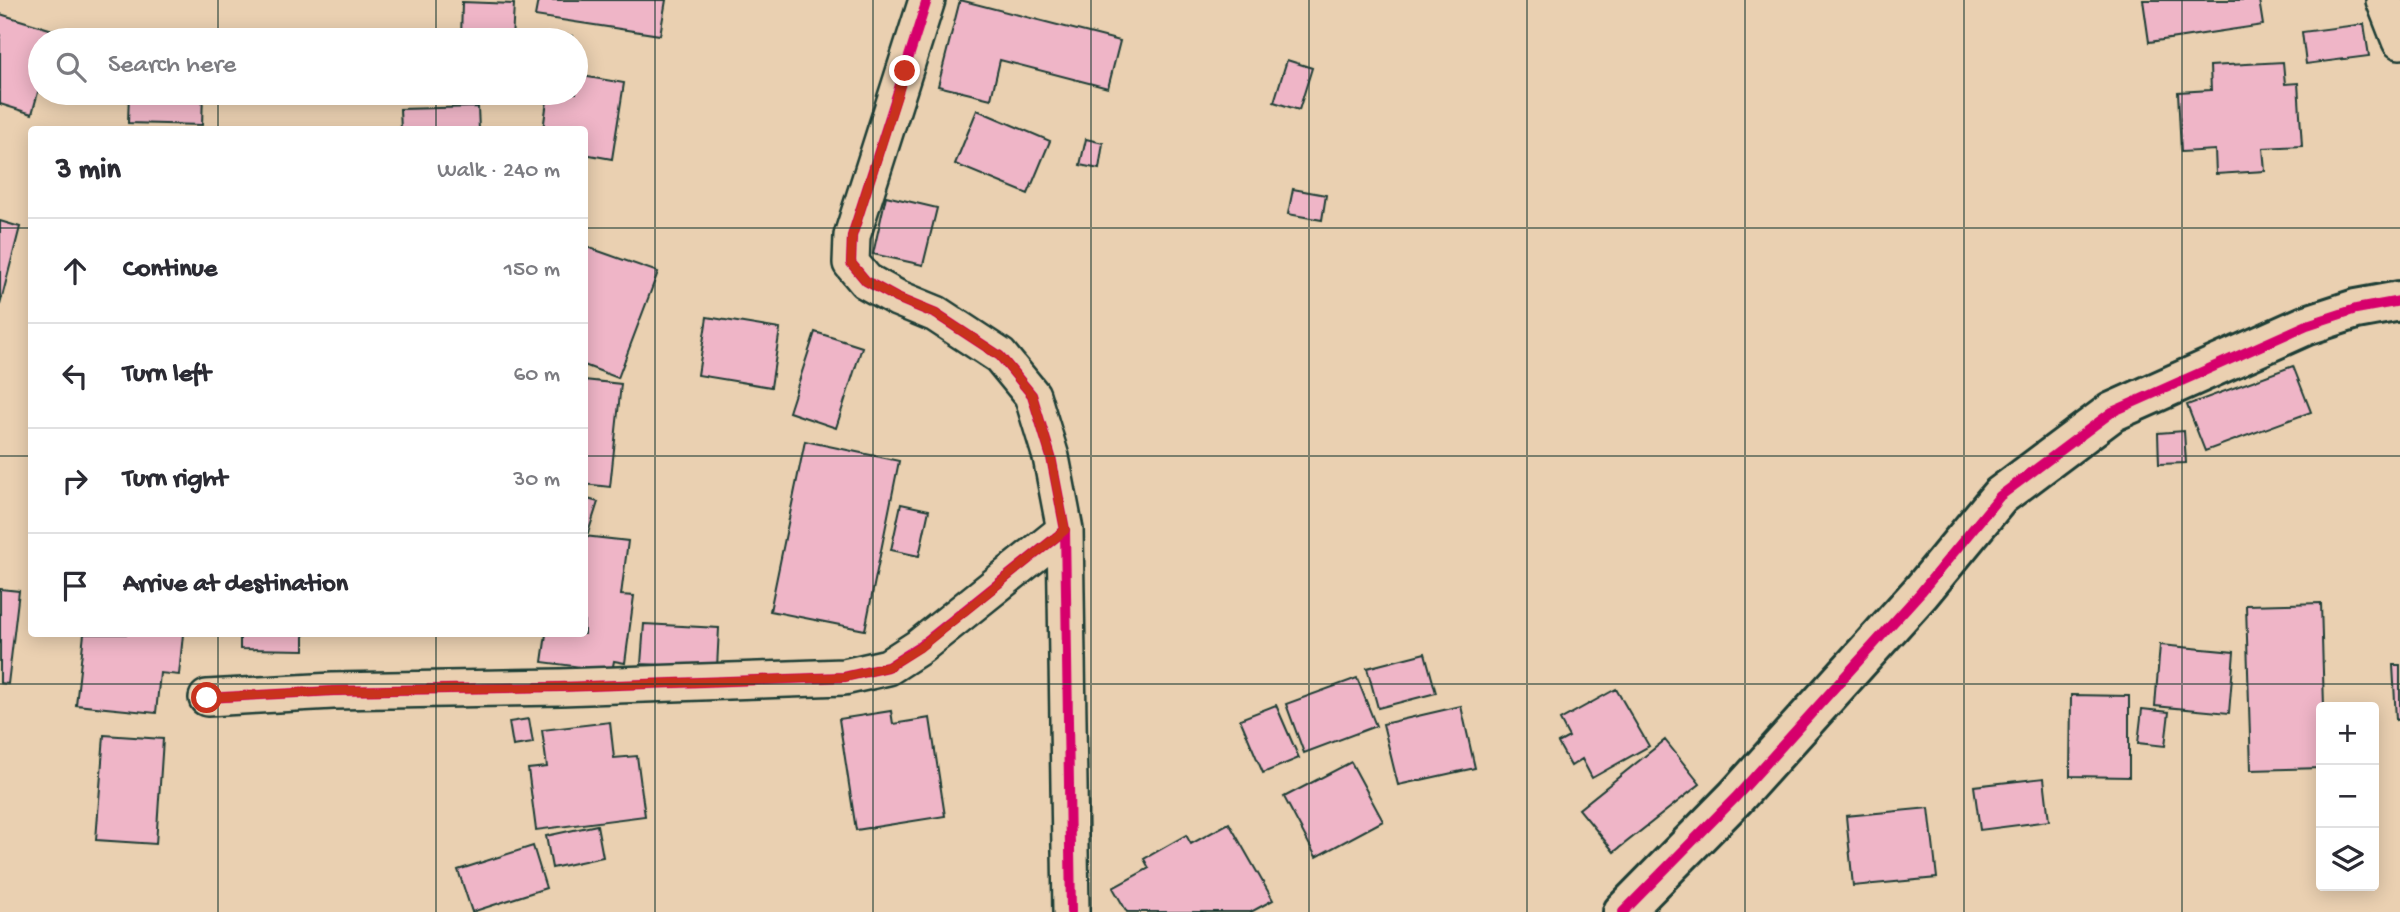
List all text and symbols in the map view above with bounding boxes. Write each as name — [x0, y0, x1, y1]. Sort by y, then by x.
search box — [28, 28, 588, 105]
icon: search — [52, 48, 90, 86]
text: Search here — [108, 51, 236, 82]
route end — [889, 55, 920, 86]
text: 3 min — [56, 154, 121, 189]
text: Walk · 240 m — [437, 158, 560, 185]
icon: ahead — [56, 252, 94, 290]
text: Continue — [123, 255, 217, 286]
text: 150 m — [504, 257, 560, 284]
icon: left — [56, 357, 94, 395]
text: Turn left — [123, 360, 211, 391]
text: 60 m — [514, 362, 560, 389]
icon: right — [56, 462, 94, 500]
text: Turn right — [123, 465, 227, 496]
text: 30 m — [513, 467, 560, 494]
icon: arrive — [56, 567, 94, 605]
text: Arrive at destination — [123, 570, 348, 601]
route start — [191, 682, 222, 713]
map controls — [2316, 702, 2379, 891]
button: + — [2316, 702, 2379, 765]
button: − — [2316, 765, 2379, 828]
button: layers — [2316, 828, 2379, 891]

